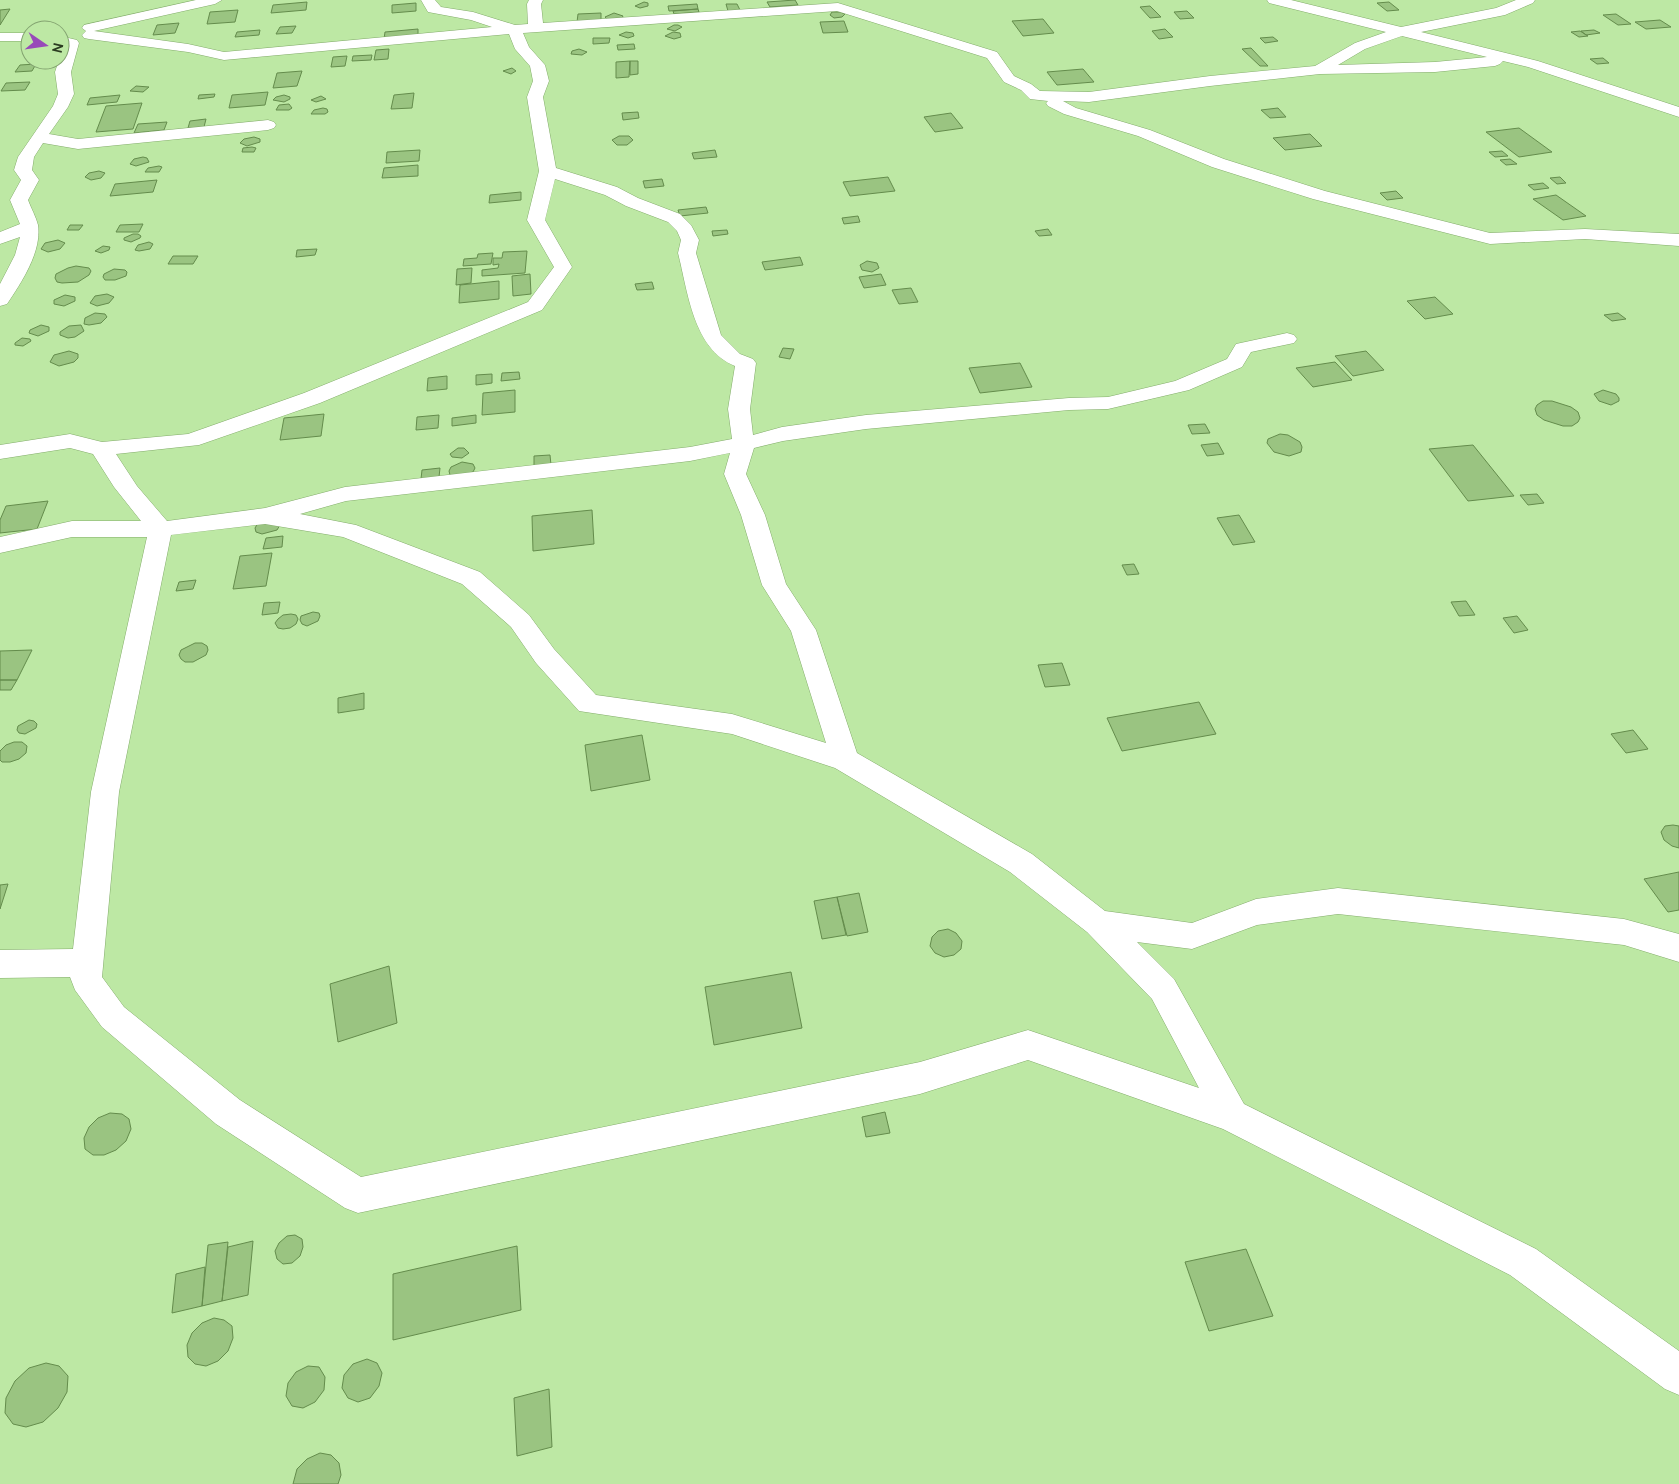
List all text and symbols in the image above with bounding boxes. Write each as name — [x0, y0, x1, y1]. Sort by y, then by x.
north arrow — [20, 20, 70, 70]
text: N — [48, 41, 68, 55]

